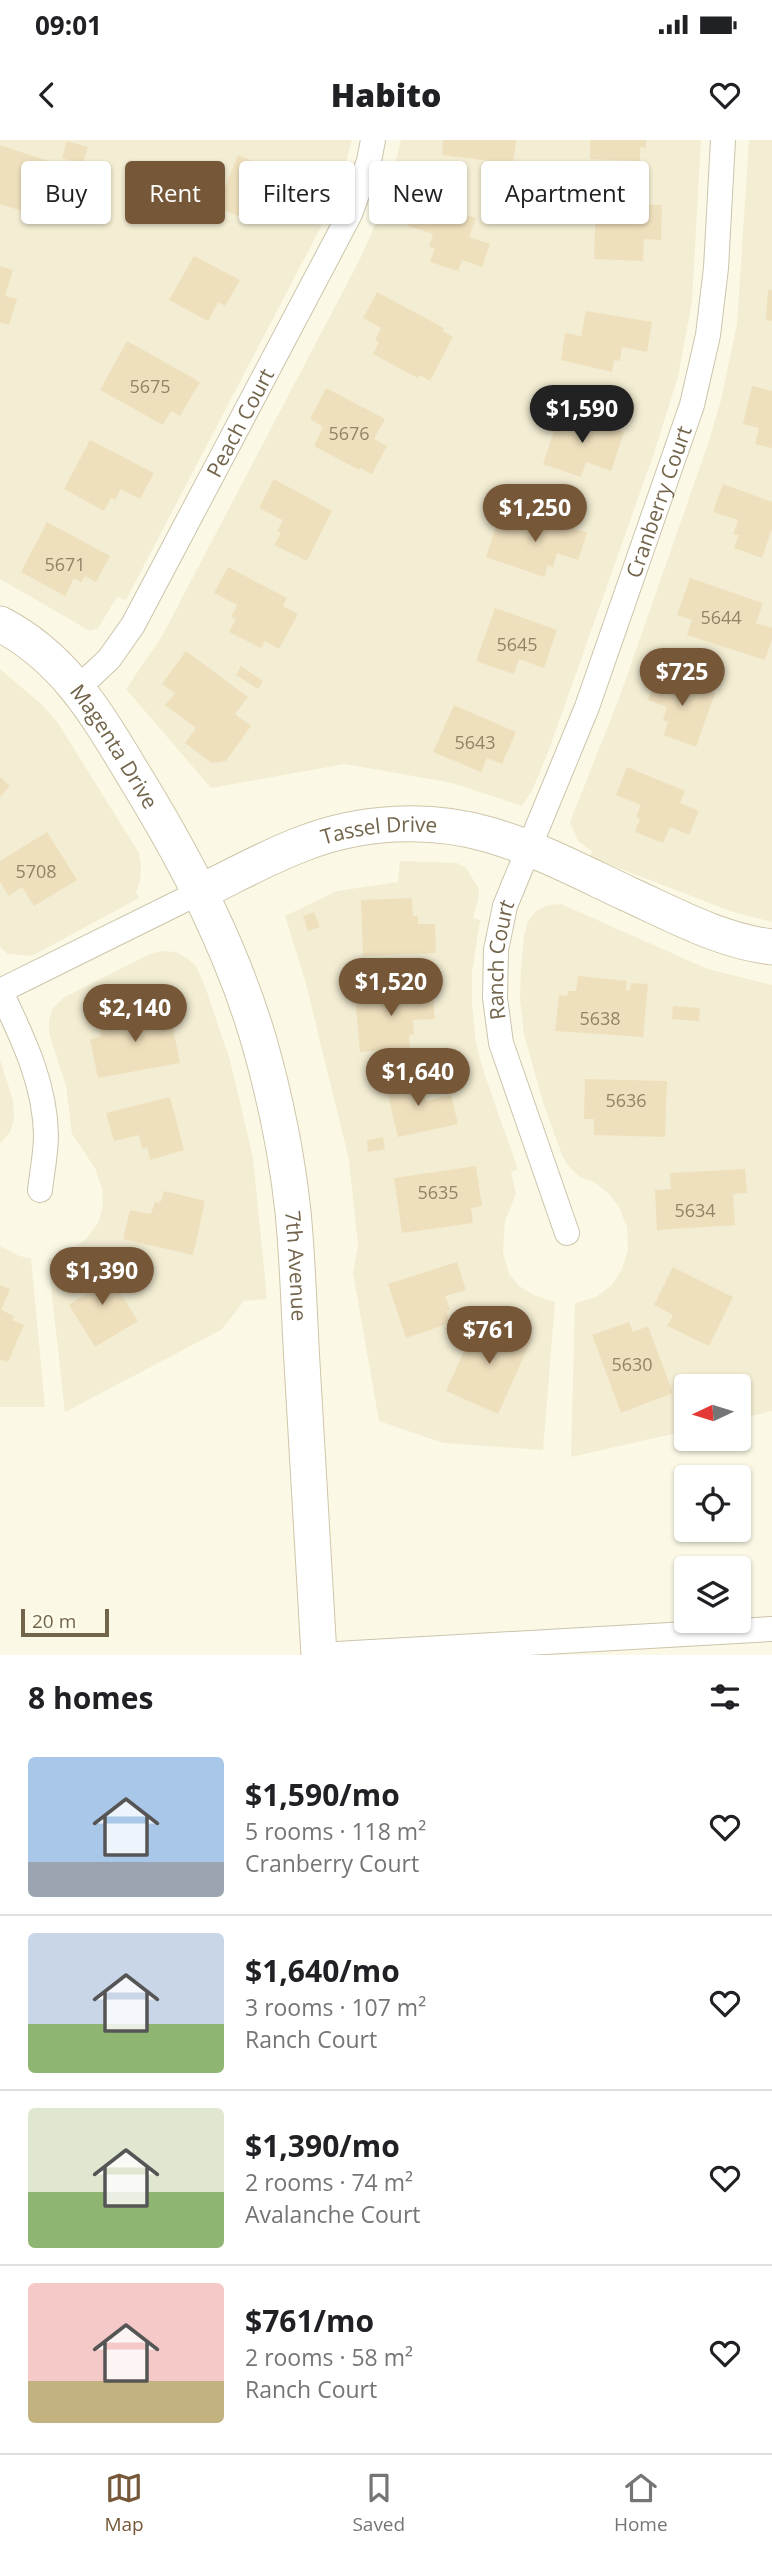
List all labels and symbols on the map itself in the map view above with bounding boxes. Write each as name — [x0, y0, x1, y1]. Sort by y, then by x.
street label: Peach Court — [200, 363, 280, 482]
house number: 5675 — [129, 374, 171, 398]
pin: $1,590 — [525, 386, 639, 445]
house number: 5676 — [328, 421, 370, 445]
street label: Cranberry Court — [619, 422, 698, 581]
pin: $1,250 — [478, 484, 592, 544]
house number: 5671 — [44, 552, 86, 576]
house number: 5644 — [700, 605, 742, 629]
house number: 5645 — [496, 632, 538, 656]
pin: $725 — [641, 648, 723, 708]
street label: Magenta Drive — [64, 678, 165, 814]
house number: 5643 — [454, 730, 496, 754]
street label: Tassel Drive — [317, 810, 438, 851]
house number: 5708 — [15, 859, 57, 883]
street label: Ranch Court — [481, 895, 520, 1022]
pin: $1,520 — [334, 958, 448, 1018]
pin: $2,140 — [78, 984, 192, 1044]
house number: 5638 — [579, 1006, 621, 1030]
pin: $1,640 — [361, 1048, 475, 1108]
house number: 5636 — [605, 1088, 647, 1112]
house number: 5635 — [417, 1180, 459, 1204]
house number: 5634 — [674, 1198, 716, 1222]
street label: 7th Avenue — [279, 1209, 314, 1322]
pin: $1,390 — [45, 1248, 159, 1307]
pin: $761 — [448, 1306, 530, 1366]
house number: 5630 — [611, 1352, 653, 1376]
north arrow — [674, 1374, 751, 1451]
scale bar — [21, 1606, 108, 1638]

